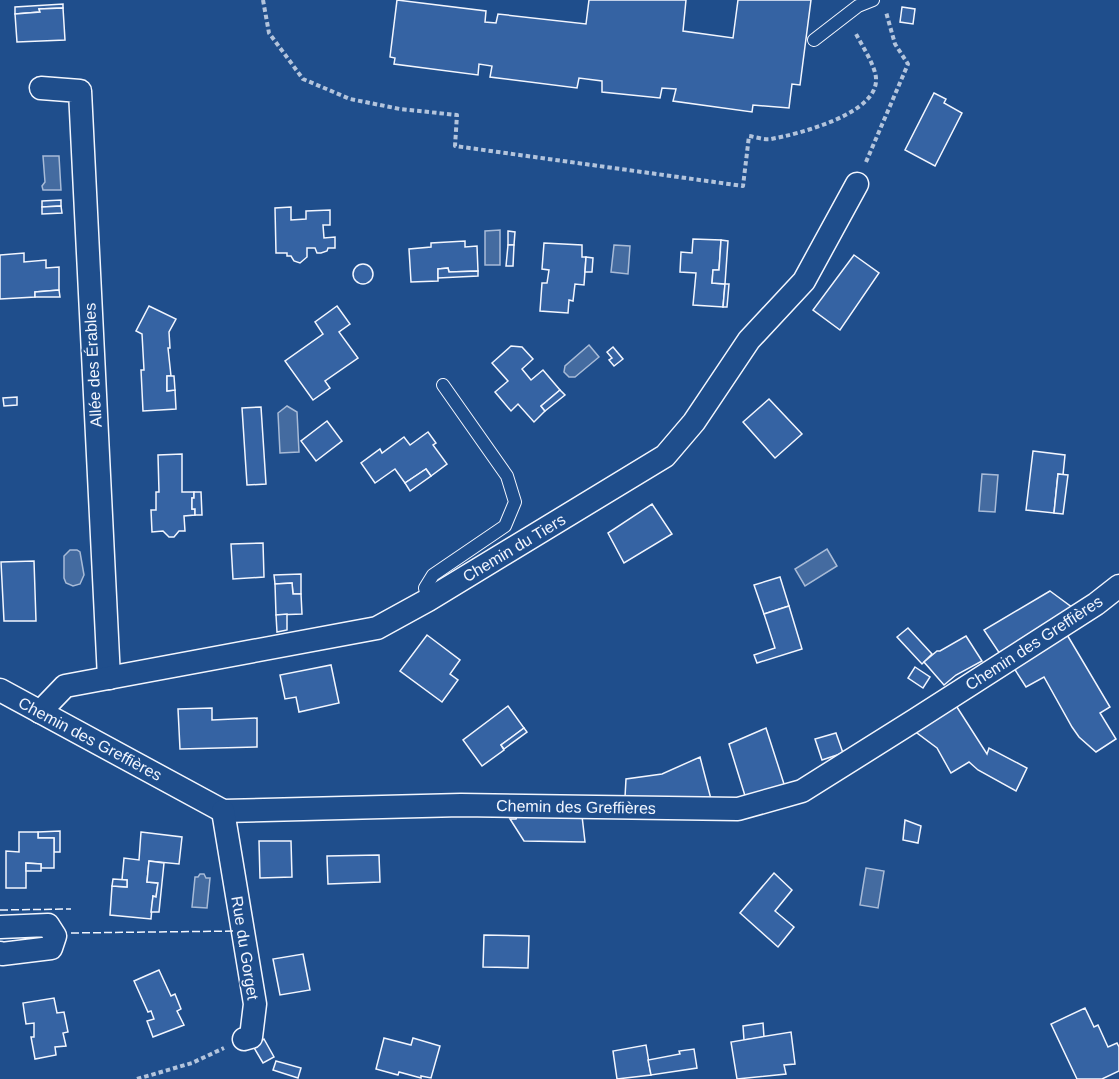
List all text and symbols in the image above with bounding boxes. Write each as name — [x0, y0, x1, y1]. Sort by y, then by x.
street label: Allée des Érables — [80, 302, 105, 428]
street label: Chemin du Tiers — [460, 511, 568, 585]
street label: Chemin des Greffières — [962, 592, 1106, 694]
street label: Chemin des Greffières — [15, 694, 165, 784]
street label: Chemin des Greffières — [496, 797, 656, 817]
street label: Rue du Gorget — [228, 895, 262, 1002]

